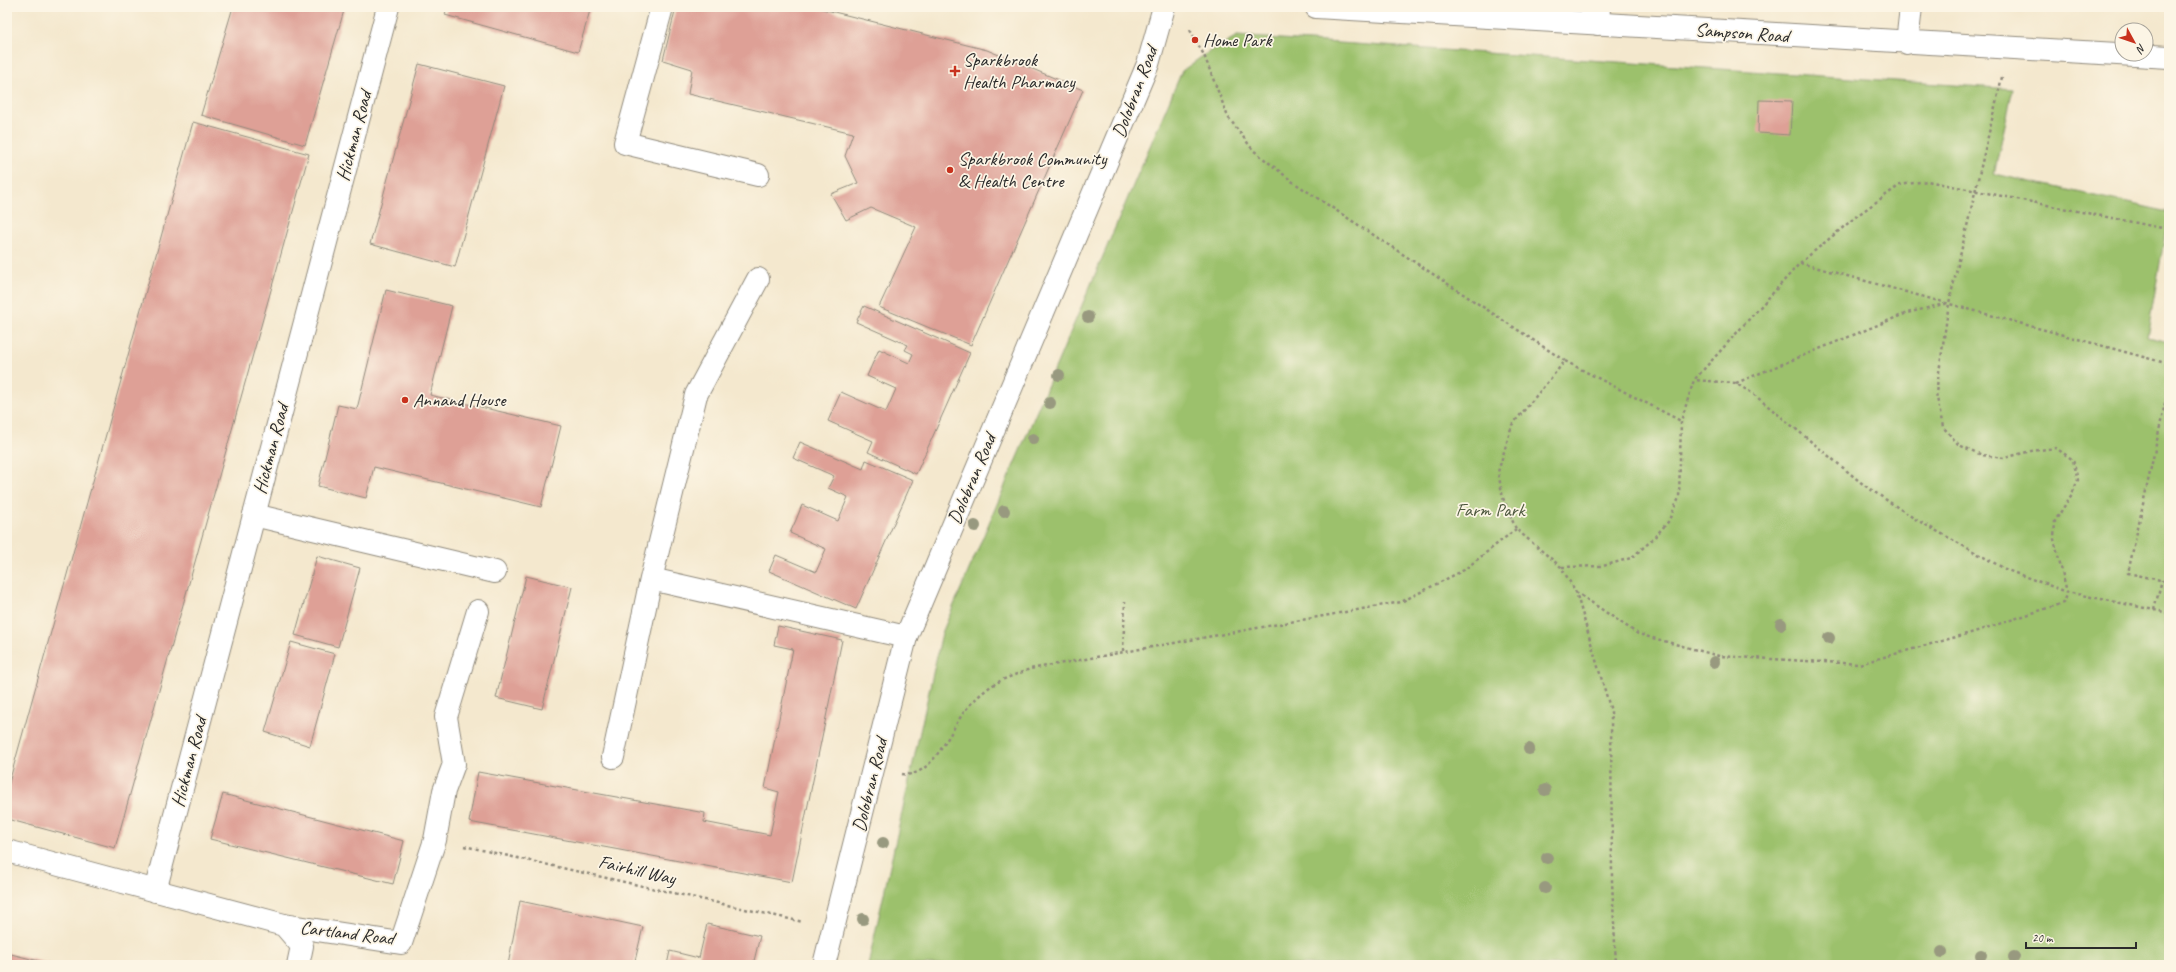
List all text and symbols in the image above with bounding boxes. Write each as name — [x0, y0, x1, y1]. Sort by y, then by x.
street label: Sampson Road — [1694, 18, 1793, 48]
north arrow — [2114, 22, 2154, 62]
place label: Home Park — [1203, 28, 1273, 52]
marker: Home Park — [1190, 35, 1200, 45]
street label: Dolobran Road — [1107, 40, 1165, 141]
text: N — [2133, 41, 2149, 57]
place label: Sparkbrook Health Pharmacy — [963, 48, 1076, 94]
marker: Sparkbrook Health Pharmacy — [950, 66, 960, 76]
street label: Hickman Road — [330, 85, 378, 184]
place label: Sparkbrook Community & Health Centre — [958, 147, 1108, 193]
marker: Sparkbrook Community & Health Centre — [945, 165, 955, 175]
place label: Annand House — [413, 388, 507, 412]
marker: Annand House — [400, 395, 410, 405]
street label: Hickman Road — [247, 398, 295, 497]
street label: Dolobran Road — [942, 427, 1003, 528]
park label: Farm Park — [1456, 498, 1526, 522]
street label: Hickman Road — [165, 711, 213, 810]
street label: Dolobran Road — [847, 732, 894, 834]
street label: Fairhill Way — [596, 849, 679, 891]
street label: Cartland Road — [299, 915, 398, 951]
scale bar — [2026, 924, 2136, 950]
text: 20 m — [2032, 930, 2054, 946]

